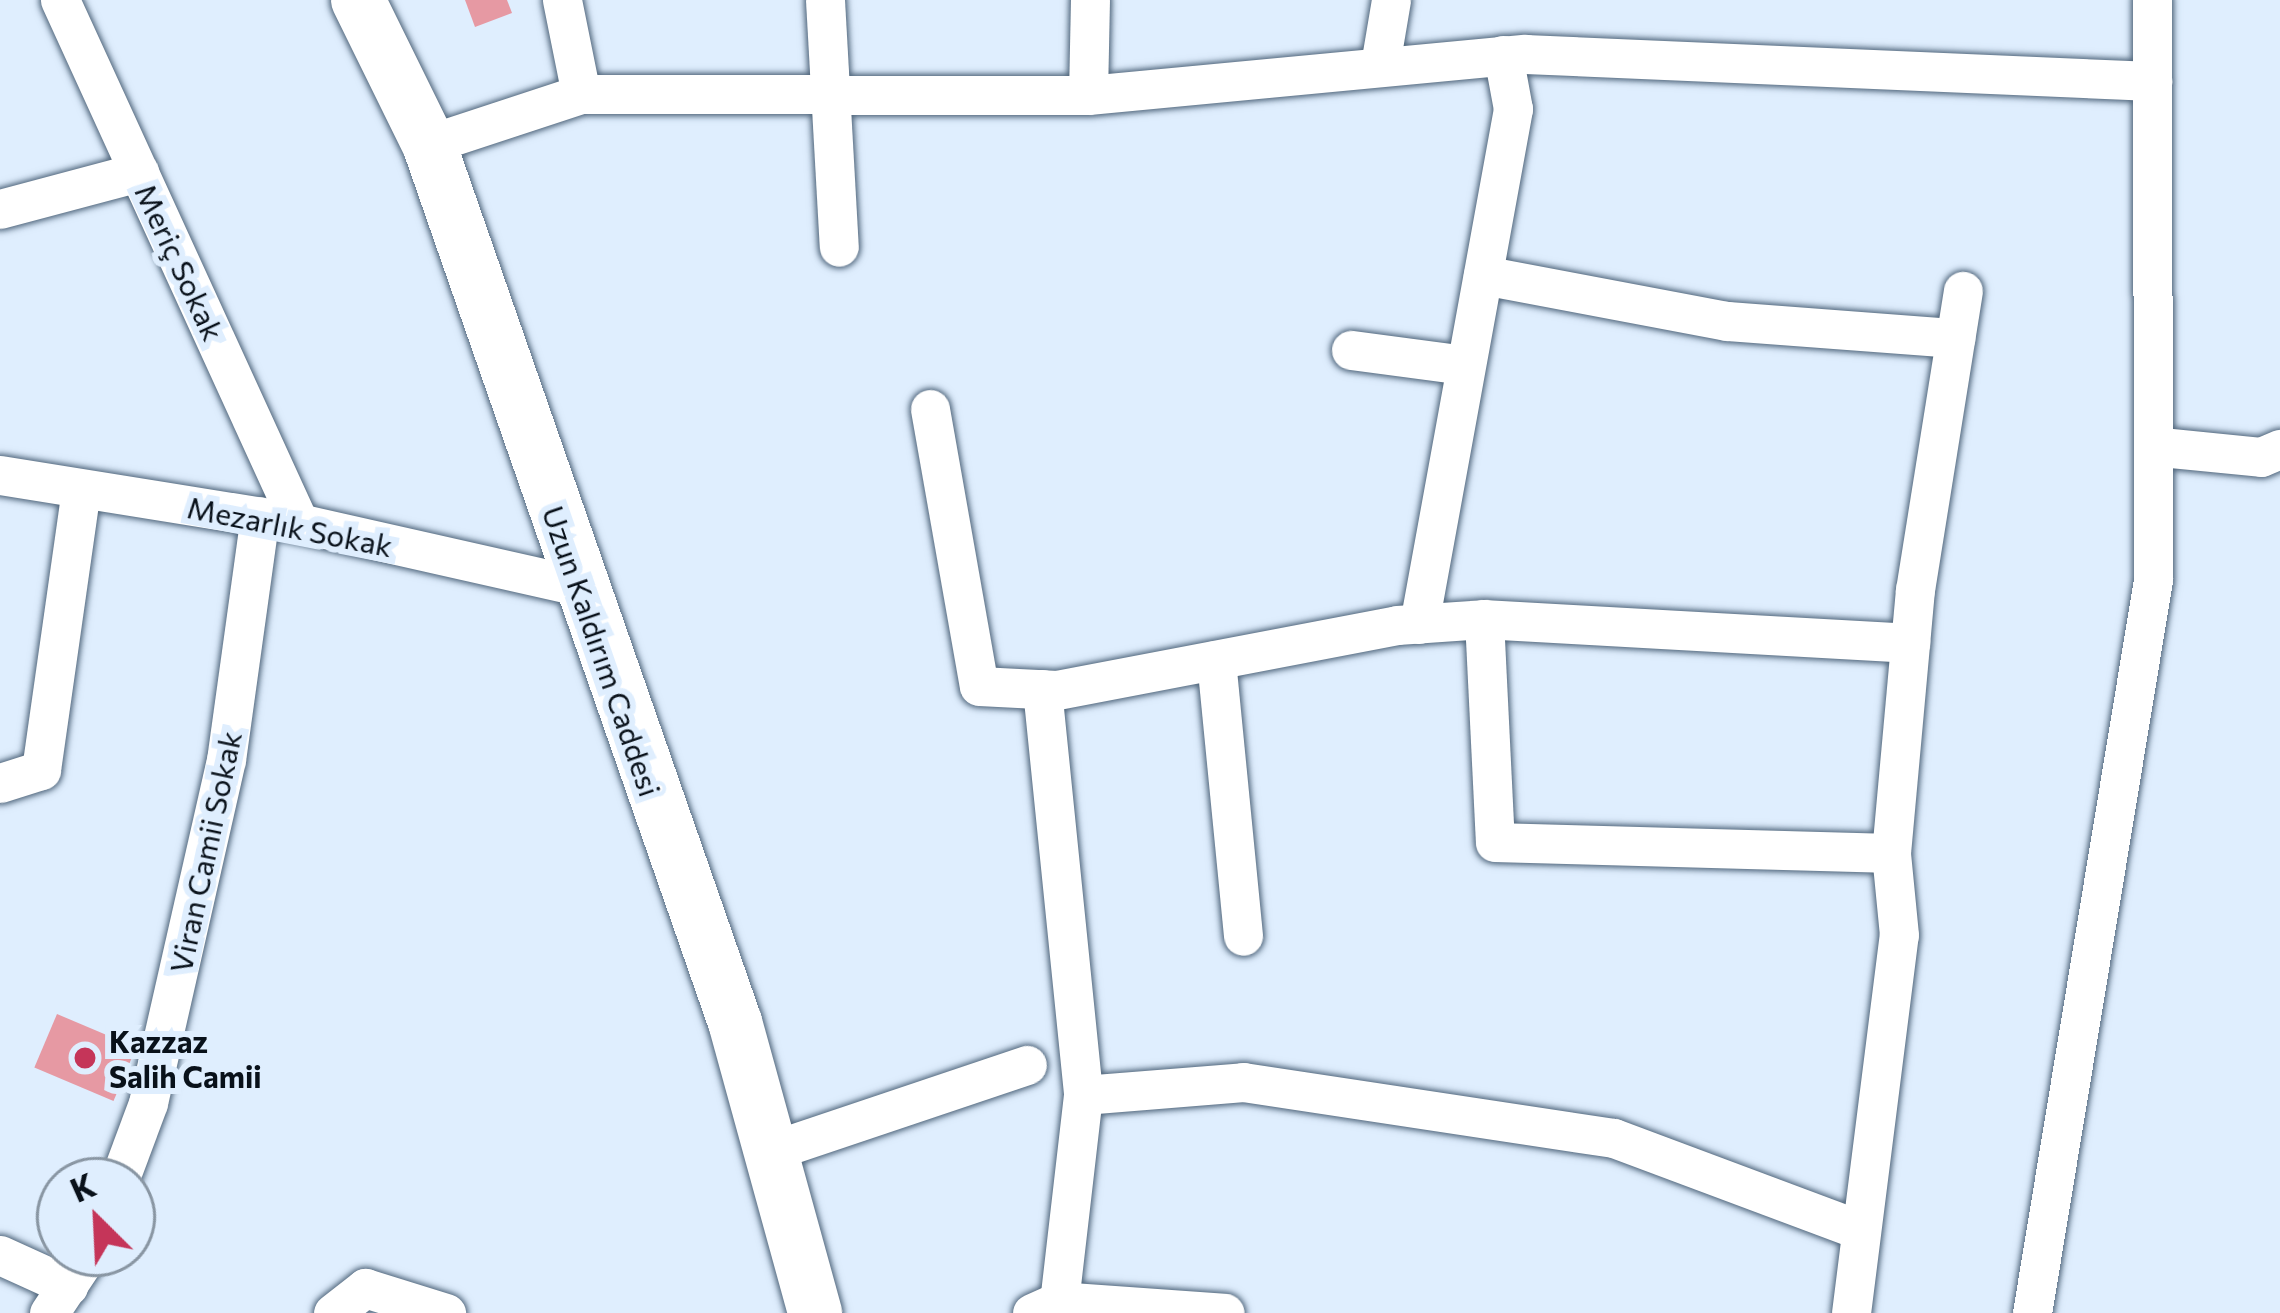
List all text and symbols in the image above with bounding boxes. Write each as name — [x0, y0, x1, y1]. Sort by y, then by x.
street label: Meriç Sokak — [128, 178, 232, 346]
street label: Mezarlık Sokak — [184, 488, 396, 564]
street label: Uzun Kaldırım Caddesi — [535, 501, 669, 801]
street label: Viran Camii Sokak — [162, 728, 248, 976]
place label: Kazzaz Salih Camii — [109, 1023, 262, 1094]
marker: Kazzaz Salih Camii — [72, 1045, 98, 1071]
north arrow — [36, 1157, 156, 1277]
text: K — [64, 1163, 101, 1210]

